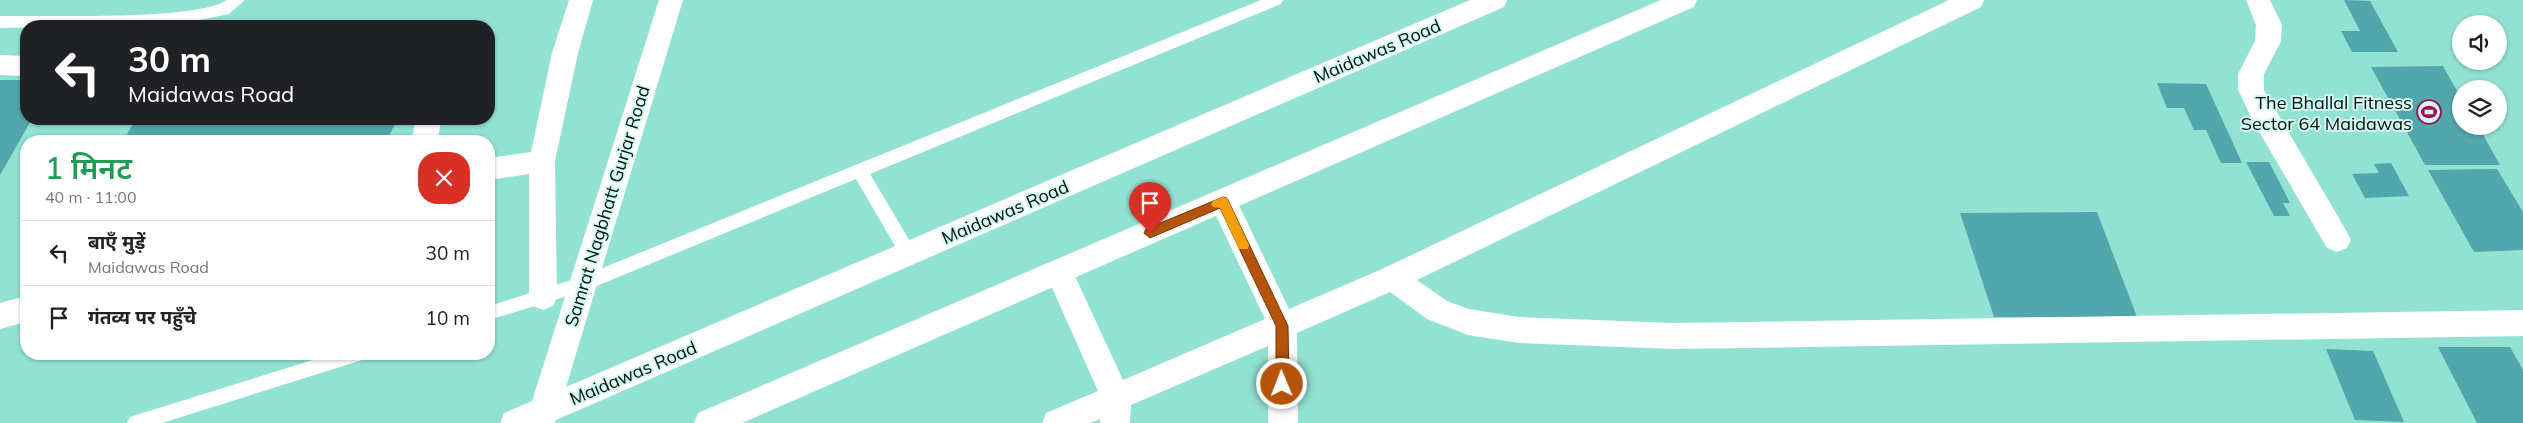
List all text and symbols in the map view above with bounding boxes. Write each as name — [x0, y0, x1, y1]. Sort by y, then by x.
street label: Maidawas Road — [1310, 14, 1444, 88]
map controls — [2452, 15, 2507, 135]
button: sound — [2452, 15, 2507, 70]
text: 30 m — [128, 37, 211, 81]
icon: left — [45, 40, 110, 105]
text: Maidawas Road — [128, 80, 294, 108]
button: layers — [2452, 80, 2507, 135]
street label: Samrat Nagbhatt Gurjar Road — [559, 83, 655, 329]
place label: The Bhallal Fitness Sector 64 Maidawas — [2241, 91, 2412, 135]
sports icon: The Bhallal Fitness Sector 64 Maidawas — [2416, 99, 2442, 125]
text: 1 मिनट — [45, 149, 132, 187]
button: close — [418, 152, 470, 204]
street label: Maidawas Road — [938, 175, 1072, 249]
pin — [1129, 182, 1171, 233]
text: 40 m · 11:00 — [45, 187, 137, 207]
icon: arrive — [1136, 189, 1164, 217]
text: बाएँ मुड़ें — [88, 230, 145, 254]
icon: left — [45, 239, 73, 267]
text: 30 m — [426, 241, 470, 265]
text: Maidawas Road — [88, 257, 209, 277]
icon: arrive — [45, 304, 73, 332]
text: गंतव्य पर पहुँचे — [88, 305, 196, 329]
text: 10 m — [426, 306, 470, 330]
street label: Maidawas Road — [566, 336, 700, 410]
position arrow — [1255, 357, 1307, 409]

